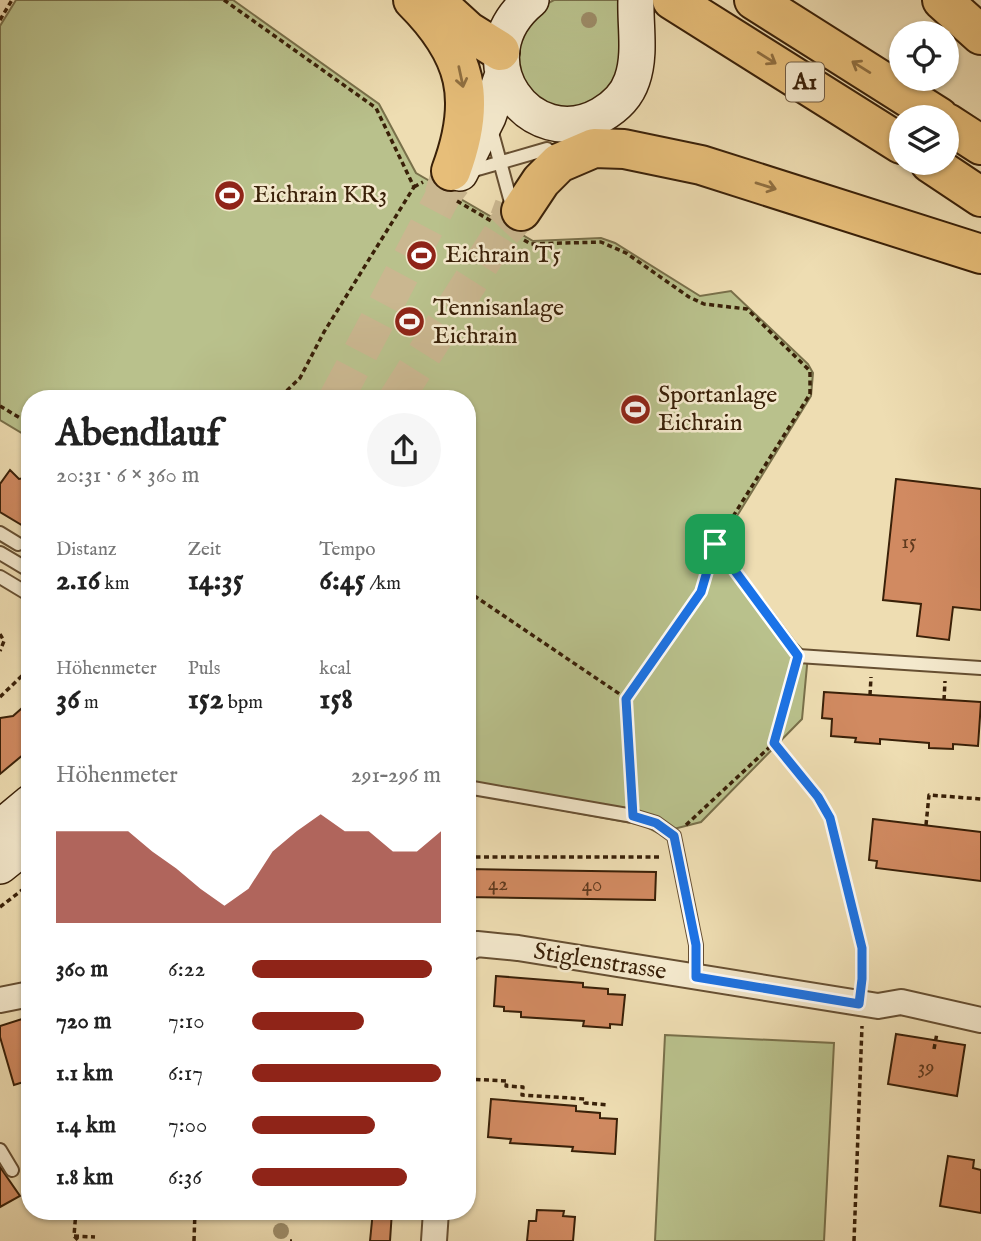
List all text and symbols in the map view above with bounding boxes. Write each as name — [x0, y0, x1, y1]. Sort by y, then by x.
map controls — [889, 21, 959, 175]
button: locate — [889, 21, 959, 91]
one-way arrow — [756, 52, 776, 66]
one-way arrow — [851, 59, 871, 73]
road number: A1 — [786, 62, 824, 102]
one-way arrow — [455, 65, 469, 88]
button: layers — [889, 105, 959, 175]
sports icon: Eichrain KR3 — [213, 178, 247, 212]
place label: Eichrain KR3 — [253, 180, 387, 211]
one-way arrow — [755, 180, 777, 193]
sports icon: Eichrain T5 — [405, 238, 439, 272]
place label: Eichrain T5 — [445, 240, 561, 271]
place label: Tennisanlage Eichrain — [433, 293, 564, 352]
sports icon: Tennisanlage Eichrain — [393, 305, 427, 339]
place label: Sportanlage Eichrain — [658, 380, 777, 439]
sports icon: Sportanlage Eichrain — [618, 392, 652, 426]
text: Abendlauf — [56, 411, 220, 459]
button: share — [367, 413, 441, 487]
text: 20:31 · 6 × 360 m — [56, 461, 200, 490]
pin — [685, 514, 745, 574]
icon: arrive — [696, 525, 734, 563]
house number: 15 — [901, 529, 917, 556]
text: Distanz — [56, 538, 117, 562]
text: Zeit — [188, 538, 221, 562]
text: Tempo — [319, 538, 375, 562]
text: 2.16 — [56, 562, 100, 600]
text: 14:35 — [188, 562, 244, 600]
text: 6:45 — [319, 562, 365, 600]
text: km — [100, 572, 129, 596]
text: /km — [365, 572, 401, 596]
text: Höhenmeter — [56, 657, 157, 681]
text: Puls — [188, 657, 220, 681]
text: kcal — [319, 657, 351, 681]
text: 36 — [56, 681, 80, 719]
text: 152 — [188, 681, 224, 719]
text: 158 — [319, 681, 353, 719]
text: m — [80, 691, 99, 715]
text: bpm — [224, 691, 263, 715]
text: Höhenmeter — [56, 761, 178, 790]
text: 291–296 m — [351, 761, 441, 790]
house number: 42 — [488, 871, 508, 898]
house number: 40 — [582, 872, 602, 899]
street label: Stiglenstrasse — [531, 936, 669, 988]
text: 360 m — [56, 955, 108, 984]
text: 6:22 — [168, 955, 205, 984]
text: 720 m — [56, 1007, 112, 1036]
text: 7:10 — [168, 1007, 205, 1036]
house number: 39 — [917, 1054, 935, 1081]
text: 1.1 km — [56, 1059, 113, 1088]
text: 6:17 — [168, 1059, 203, 1088]
text: 1.4 km — [56, 1111, 116, 1140]
text: 7:00 — [168, 1111, 207, 1140]
text: 1.8 km — [56, 1163, 114, 1192]
text: 6:36 — [168, 1163, 202, 1192]

